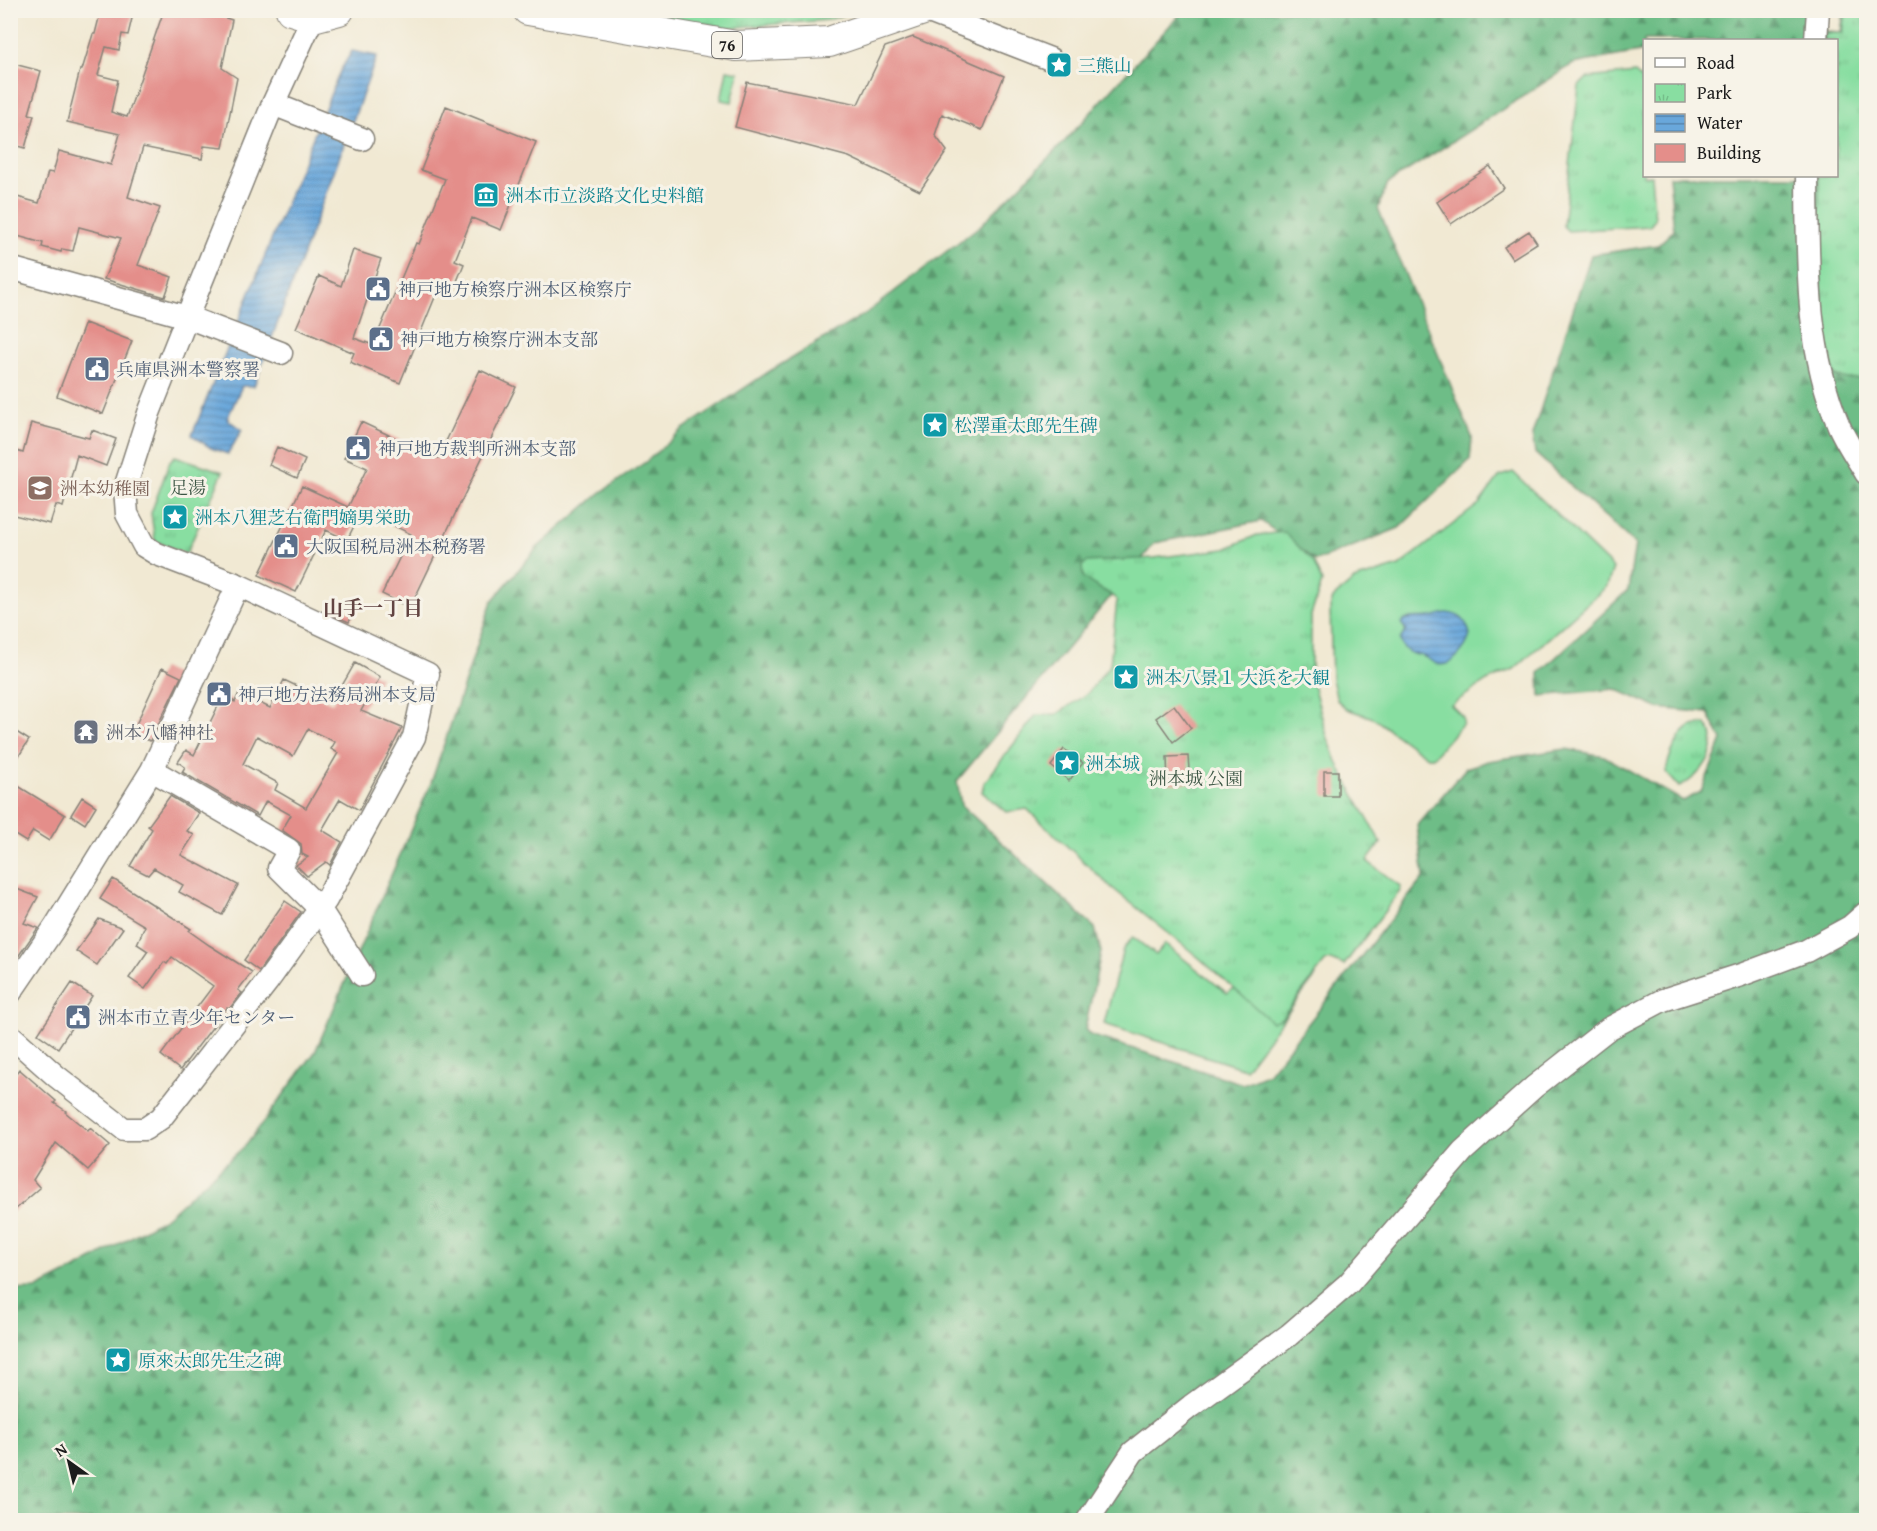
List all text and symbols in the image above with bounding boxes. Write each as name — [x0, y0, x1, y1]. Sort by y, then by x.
road number: 76 — [712, 32, 742, 58]
legend — [1643, 39, 1838, 177]
text: Road — [1697, 49, 1735, 76]
place icon: 三熊山 — [1044, 50, 1074, 80]
place label: 三熊山 — [1078, 52, 1132, 79]
text: Park — [1697, 79, 1733, 106]
text: Water — [1697, 109, 1743, 136]
text: Building — [1697, 139, 1761, 166]
museum icon: 洲本市立淡路文化史料館 — [471, 180, 501, 210]
place label: 洲本市立淡路文化史料館 — [506, 182, 704, 209]
public building icon: 神戸地方検察庁洲本区検察庁 — [363, 274, 393, 304]
place label: 神戸地方検察庁洲本区検察庁 — [398, 276, 632, 303]
public building icon: 神戸地方検察庁洲本支部 — [366, 324, 396, 354]
place label: 神戸地方検察庁洲本支部 — [400, 326, 598, 353]
public building icon: 兵庫県洲本警察署 — [82, 354, 112, 384]
place label: 兵庫県洲本警察署 — [116, 356, 260, 383]
place icon: 松澤重太郎先生碑 — [920, 410, 950, 440]
place label: 松澤重太郎先生碑 — [954, 412, 1098, 439]
public building icon: 神戸地方裁判所洲本支部 — [343, 433, 373, 463]
place label: 神戸地方裁判所洲本支部 — [378, 435, 576, 462]
school or university icon: 洲本幼稚園 — [25, 473, 55, 503]
park label: 足湯 — [170, 474, 206, 501]
place label: 洲本幼稚園 — [60, 475, 150, 502]
place icon: 洲本八狸芝右衛門嫡男栄助 — [160, 502, 190, 532]
place label: 洲本八狸芝右衛門嫡男栄助 — [195, 504, 411, 531]
public building icon: 大阪国税局洲本税務署 — [271, 531, 301, 561]
place label: 大阪国税局洲本税務署 — [306, 533, 486, 560]
district label: 山手一丁目 — [323, 593, 423, 622]
place icon: 洲本八景１ 大浜を大観 — [1111, 662, 1141, 692]
place label: 洲本八景１ 大浜を大観 — [1146, 664, 1330, 691]
public building icon: 神戸地方法務局洲本支局 — [204, 679, 234, 709]
place label: 神戸地方法務局洲本支局 — [238, 681, 436, 708]
temple icon: 洲本八幡神社 — [71, 717, 101, 747]
place label: 洲本八幡神社 — [106, 719, 214, 746]
place icon: 洲本城 — [1052, 748, 1082, 778]
place label: 洲本城 — [1086, 750, 1140, 777]
park label: 洲本城 公園 — [1149, 765, 1243, 792]
public building icon: 洲本市立青少年センター — [63, 1002, 93, 1032]
place label: 洲本市立青少年センター — [98, 1004, 295, 1031]
place icon: 原來太郎先生之碑 — [103, 1345, 133, 1375]
place label: 原來太郎先生之碑 — [138, 1347, 282, 1374]
north arrow — [39, 1432, 99, 1492]
text: N — [49, 1436, 72, 1463]

